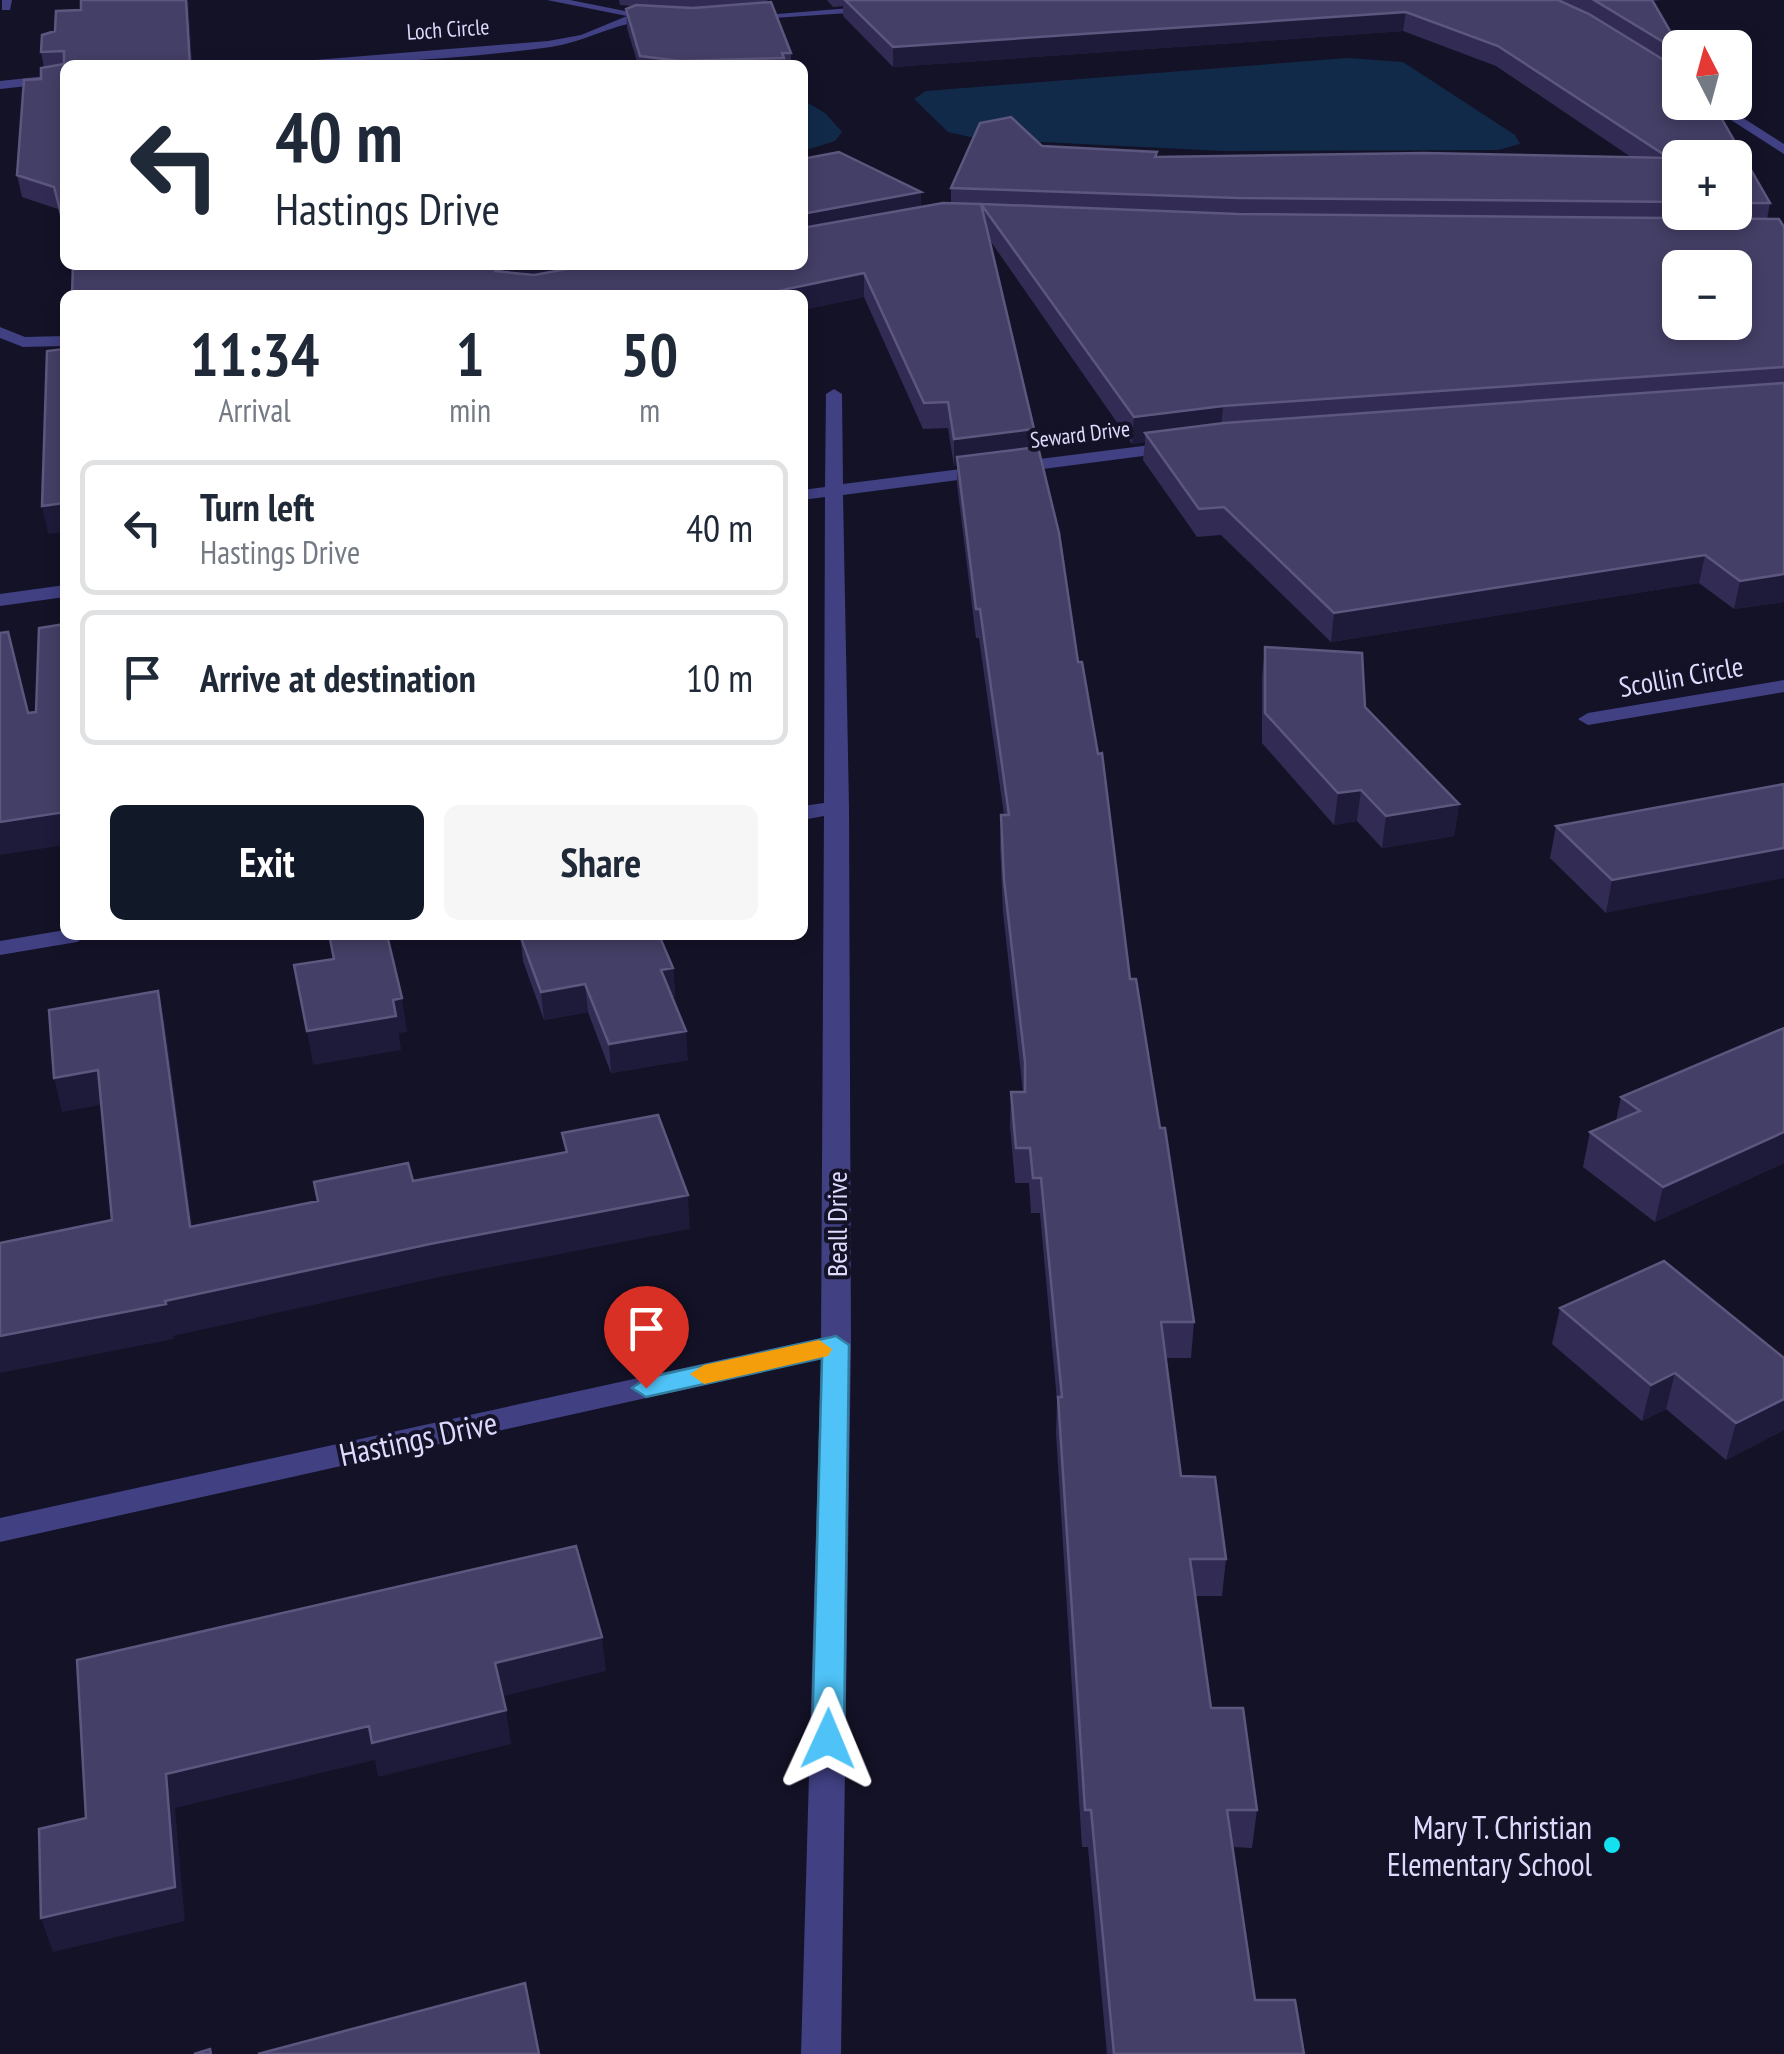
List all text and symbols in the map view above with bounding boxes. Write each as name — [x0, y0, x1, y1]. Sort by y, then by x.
street label: Loch Circle — [406, 12, 490, 46]
north arrow — [1662, 30, 1752, 120]
map controls — [1662, 30, 1752, 340]
text: 40 m — [275, 91, 403, 181]
icon: left — [110, 100, 240, 230]
button: + — [1662, 140, 1752, 230]
text: Hastings Drive — [275, 179, 500, 237]
button: − — [1662, 250, 1752, 340]
text: 11:34 — [190, 315, 320, 393]
text: 1 — [456, 315, 485, 393]
text: 50 — [621, 315, 678, 393]
text: Arrival — [218, 389, 291, 431]
text: min — [449, 389, 491, 431]
text: m — [639, 389, 660, 431]
street label: Seward Drive — [1029, 414, 1131, 454]
text: Turn left — [200, 482, 314, 531]
icon: left — [115, 500, 170, 555]
text: 40 m — [686, 503, 753, 552]
text: Hastings Drive — [200, 531, 360, 573]
street label: Scollin Circle — [1616, 647, 1746, 705]
icon: arrive — [115, 650, 170, 705]
text: Arrive at destination — [200, 653, 476, 702]
text: 10 m — [686, 653, 753, 702]
button: Exit — [110, 805, 424, 920]
button: Share — [444, 805, 758, 920]
street label: Beall Drive — [818, 1171, 855, 1277]
pin — [604, 1286, 689, 1389]
icon: arrive — [619, 1301, 674, 1356]
street label: Hastings Drive — [335, 1401, 501, 1475]
position arrow — [776, 1687, 880, 1791]
place label: Mary T. Christian Elementary School — [1387, 1806, 1593, 1885]
marker: Mary T. Christian Elementary School — [1601, 1834, 1623, 1856]

